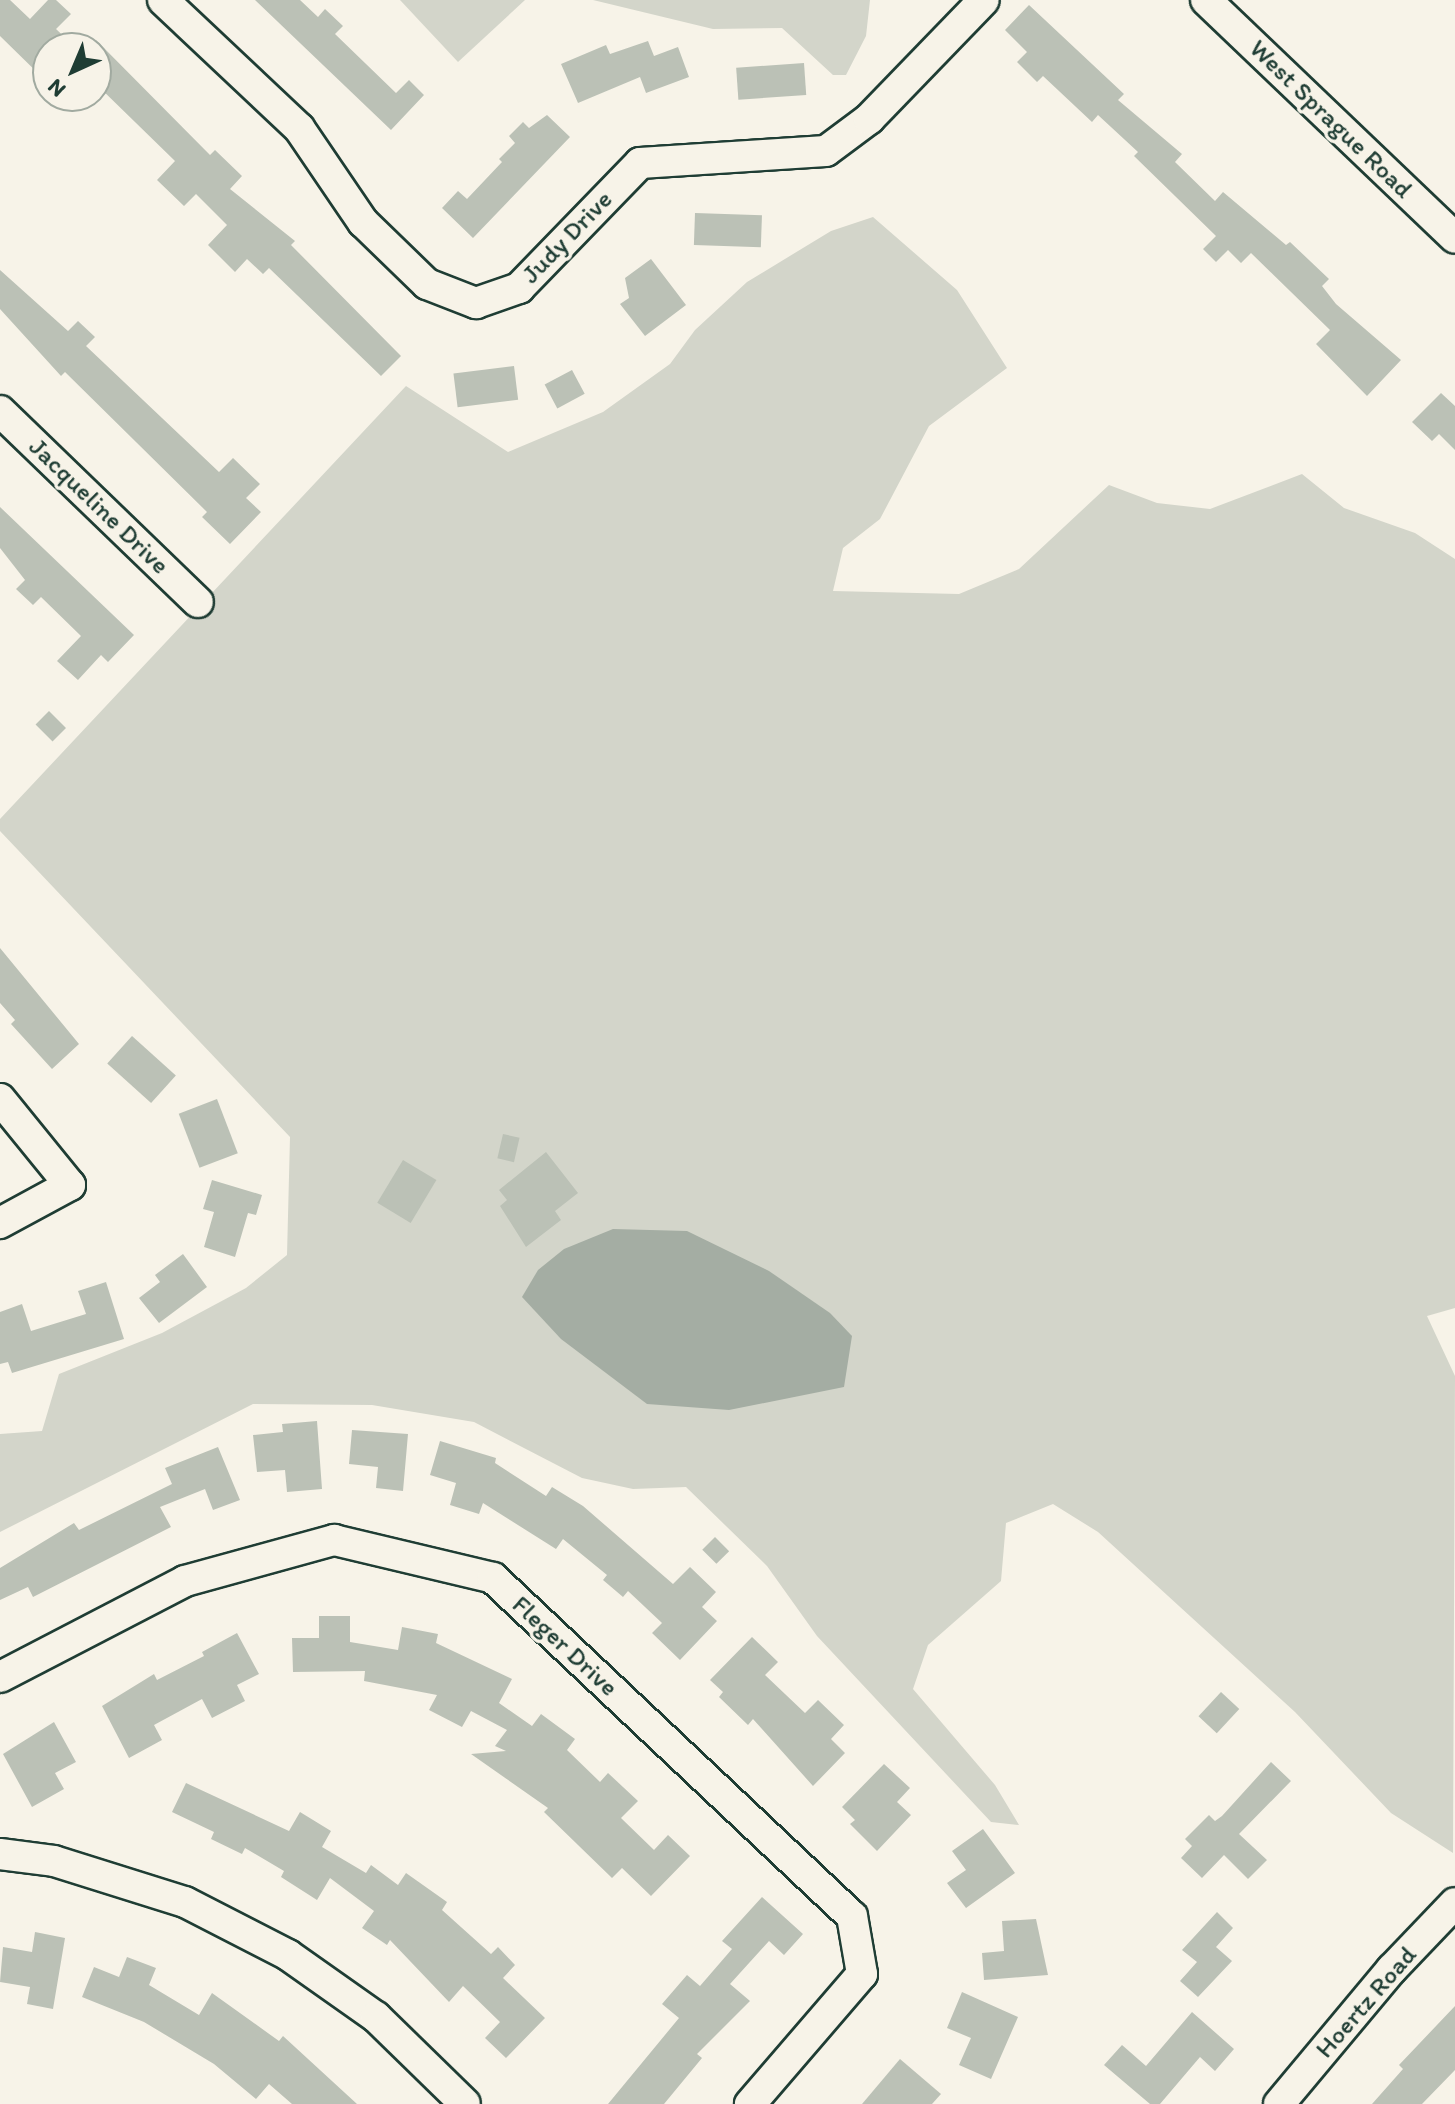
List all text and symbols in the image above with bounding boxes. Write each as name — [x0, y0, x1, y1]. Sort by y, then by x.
north arrow — [32, 32, 112, 112]
street label: West Sprague Road — [1243, 33, 1419, 205]
text: N — [42, 73, 71, 103]
street label: Judy Drive — [515, 184, 619, 290]
street label: Jacqueline Drive — [22, 431, 176, 581]
street label: Fleger Drive — [506, 1589, 624, 1703]
street label: Hoertz Road — [1309, 1940, 1423, 2064]

